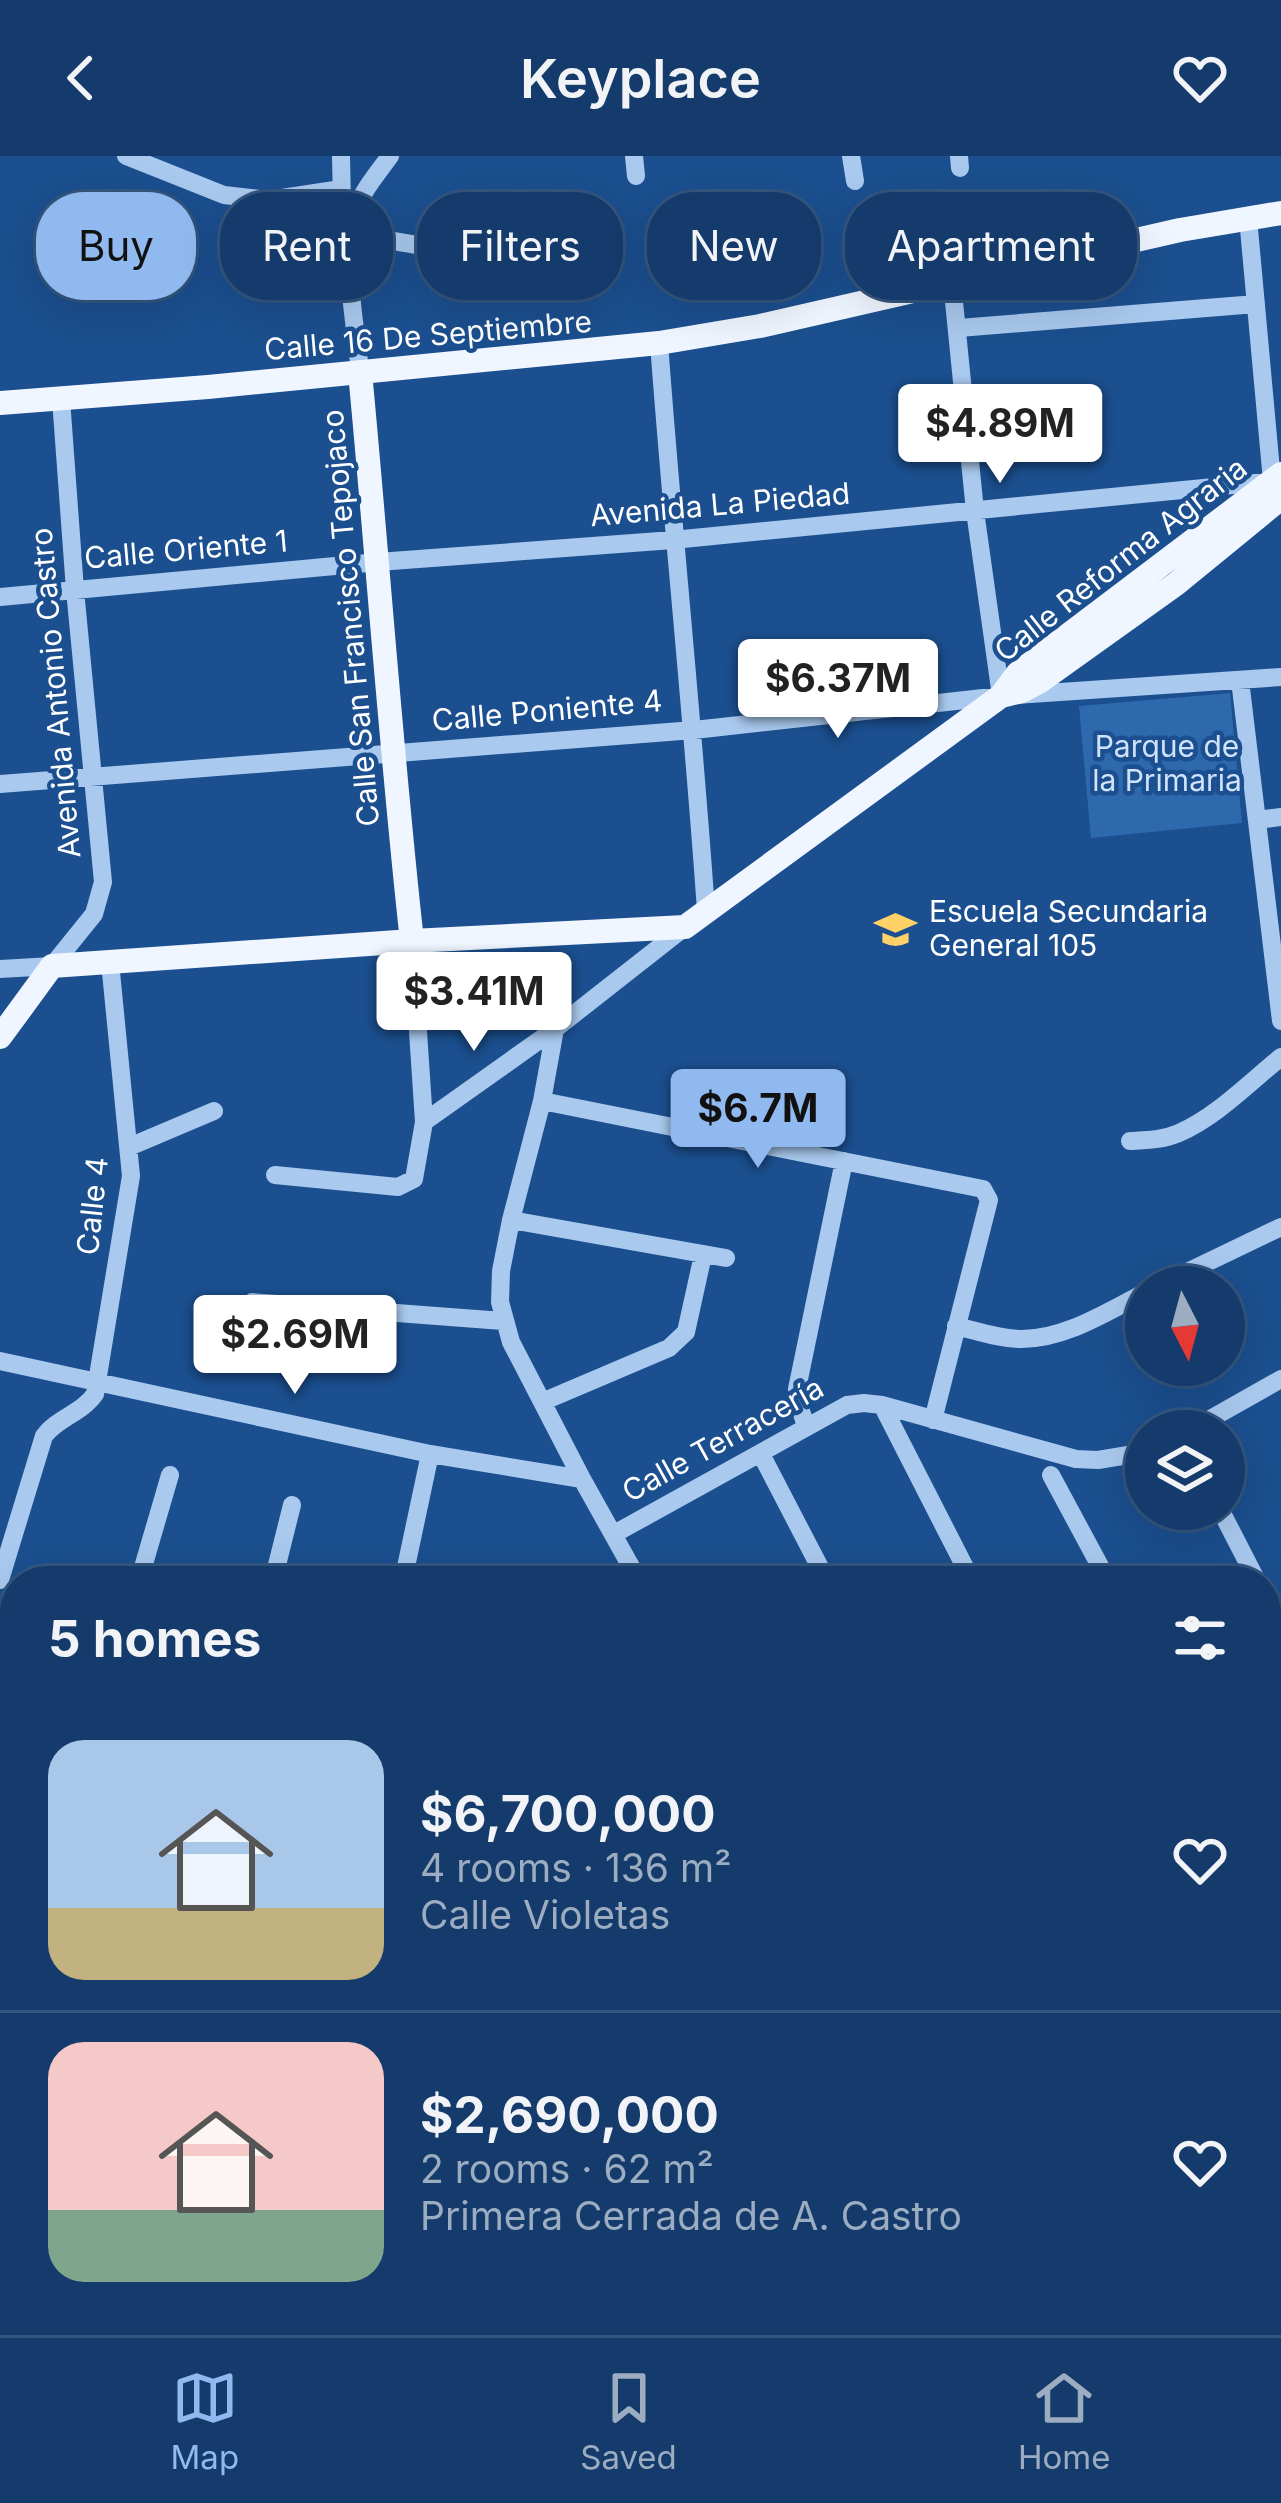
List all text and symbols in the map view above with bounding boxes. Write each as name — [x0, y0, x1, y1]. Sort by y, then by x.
icon: back — [48, 45, 114, 111]
icon: heart — [1167, 45, 1233, 111]
text: Keyplace — [520, 46, 761, 111]
chip: Buy — [36, 192, 196, 300]
chip: Rent — [220, 192, 393, 300]
chip: Filters — [417, 192, 623, 300]
chip: New — [647, 192, 821, 300]
chip: Apartment — [845, 192, 1137, 300]
street label: Calle 16 De Septiembre — [263, 303, 593, 367]
pin: $4.89M — [902, 384, 1098, 486]
text: $4.89M — [925, 399, 1075, 446]
street label: Calle San Francisco Tepojaco — [314, 408, 386, 828]
street label: Calle Reforma Agraria — [987, 450, 1254, 669]
street label: Avenida La Piedad — [588, 475, 851, 533]
street label: Calle Oriente 1 — [83, 522, 289, 576]
street label: Avenida Antonio Castro — [23, 526, 87, 860]
pin: $6.37M — [740, 639, 936, 741]
text: $6.37M — [765, 654, 911, 701]
street label: Calle Poniente 4 — [430, 682, 664, 738]
park label: Parque de la Primaria — [1092, 728, 1242, 798]
place label: Escuela Secundaria General 105 — [929, 893, 1208, 963]
school or university icon: Escuela Secundaria General 105 — [872, 906, 918, 952]
pin: $3.41M — [376, 952, 572, 1054]
text: $3.41M — [404, 967, 544, 1014]
pin: $6.7M — [674, 1069, 842, 1171]
text: $6.7M — [698, 1084, 818, 1131]
street label: Calle 4 — [69, 1155, 115, 1257]
north arrow — [1125, 1266, 1245, 1386]
map controls — [1125, 1266, 1245, 1530]
pin: $2.69M — [197, 1295, 393, 1397]
text: $2.69M — [221, 1310, 369, 1357]
street label: Calle Terracería — [616, 1369, 829, 1509]
button: layers — [1125, 1410, 1245, 1530]
icon: filters — [1167, 1605, 1233, 1671]
text: 5 homes — [48, 1608, 261, 1669]
text: $6,700,000 — [420, 1783, 716, 1844]
icon: home — [144, 1788, 288, 1932]
icon: heart — [1167, 1827, 1233, 1893]
text: 4 rooms · 136 m² — [420, 1844, 731, 1891]
text: Calle Violetas — [420, 1891, 670, 1938]
text: $2,690,000 — [420, 2084, 719, 2145]
icon: home — [144, 2090, 288, 2234]
icon: heart — [1167, 2129, 1233, 2195]
text: 2 rooms · 62 m² — [420, 2145, 714, 2192]
text: Primera Cerrada de A. Castro — [420, 2192, 962, 2239]
tab: Map — [171, 2365, 239, 2477]
tab: Saved — [580, 2365, 677, 2477]
tab: Home — [1018, 2365, 1110, 2477]

